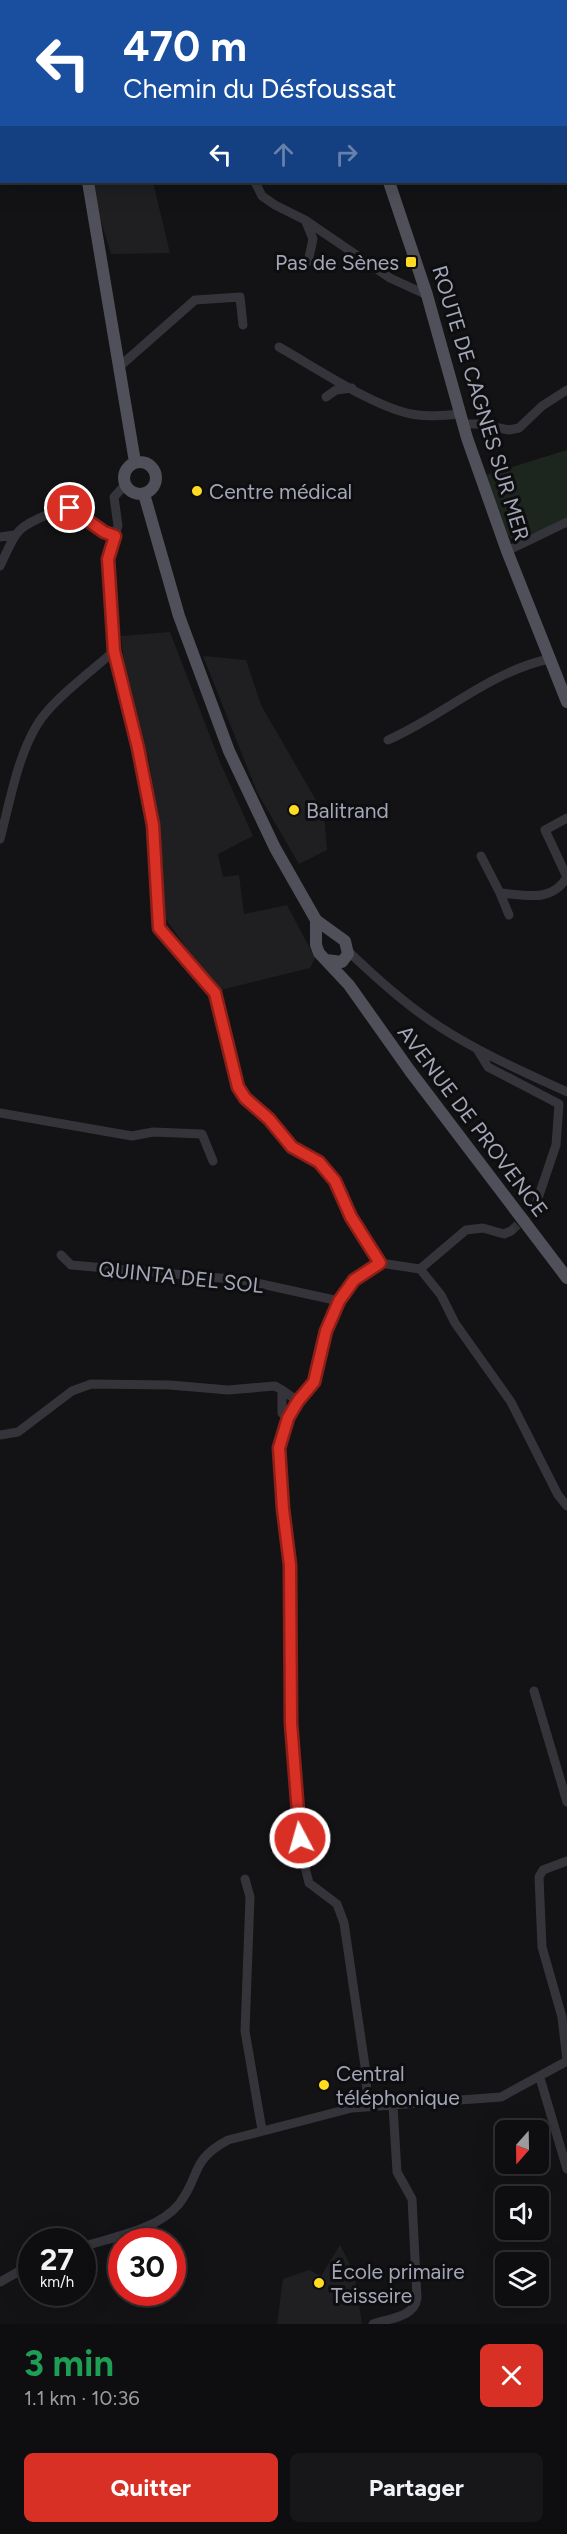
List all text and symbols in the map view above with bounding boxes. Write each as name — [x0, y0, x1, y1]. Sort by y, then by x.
text: 470 m — [123, 21, 247, 72]
icon: left — [24, 24, 102, 102]
text: Chemin du Désfoussat — [123, 72, 396, 105]
icon: left — [204, 138, 237, 171]
icon: ahead — [267, 138, 300, 171]
icon: right — [330, 138, 363, 171]
place label: Pas de Sènes — [275, 250, 399, 275]
marker: Pas de Sènes — [404, 255, 418, 269]
street label: ROUTE DE CAGNES SUR MER — [427, 262, 535, 544]
place label: Centre médical — [209, 479, 352, 504]
pin — [44, 482, 95, 533]
marker: Centre médical — [190, 484, 204, 498]
icon: arrive — [53, 491, 86, 524]
place label: Balitrand — [306, 798, 389, 823]
marker: Balitrand — [287, 803, 301, 817]
street label: AVENUE DE PROVENCE — [393, 1020, 553, 1222]
street label: QUINTA DEL SOL — [97, 1256, 265, 1298]
position arrow — [268, 1806, 332, 1870]
place label: Central téléphonique — [336, 2061, 460, 2110]
marker: Central téléphonique — [317, 2078, 331, 2092]
north arrow — [495, 2120, 549, 2174]
map controls — [495, 2120, 549, 2306]
button: sound — [495, 2186, 549, 2240]
speed limit sign: 30 — [108, 2228, 186, 2306]
text: 27 — [40, 2241, 74, 2278]
button: layers — [495, 2252, 549, 2306]
place label: École primaire Teisseire — [331, 2259, 465, 2308]
text: km/h — [40, 2273, 74, 2291]
marker: École primaire Teisseire — [312, 2276, 326, 2290]
text: 3 min — [24, 2342, 114, 2385]
button: close — [480, 2344, 543, 2407]
text: 1.1 km · 10:36 — [24, 2386, 140, 2410]
button: Quitter — [24, 2453, 278, 2522]
button: Partager — [290, 2453, 543, 2522]

